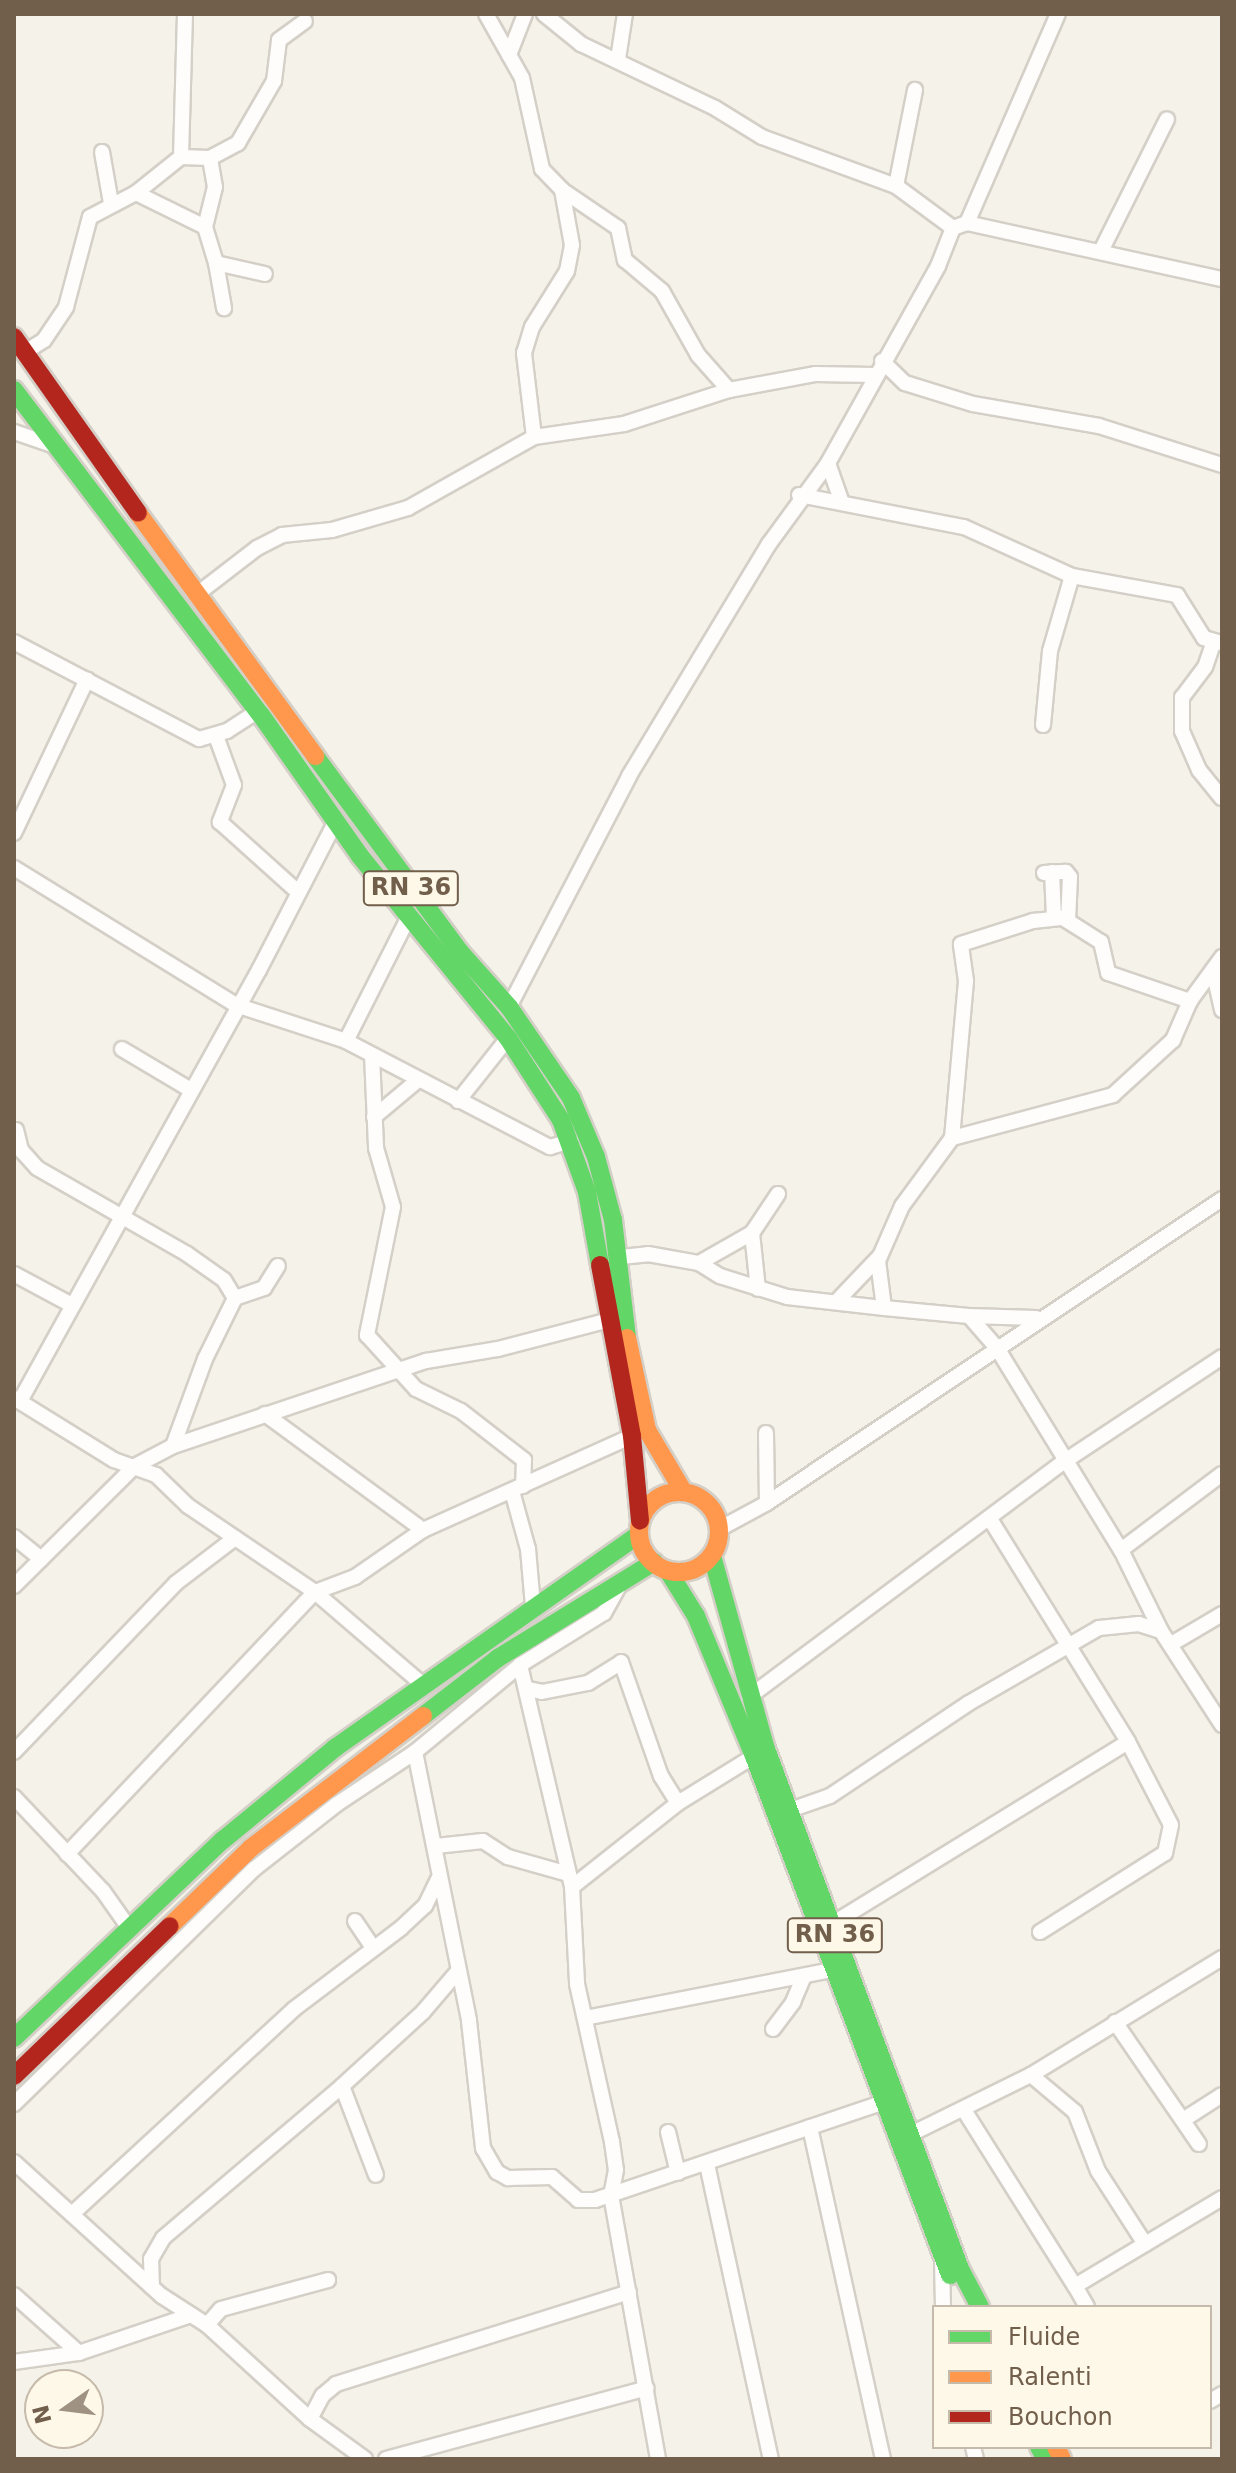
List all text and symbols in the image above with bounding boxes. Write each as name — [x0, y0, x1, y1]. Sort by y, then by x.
road number: RN 36 — [361, 868, 461, 908]
road number: RN 36 — [785, 1915, 885, 1955]
legend — [932, 2305, 1212, 2449]
text: Fluide — [1008, 2323, 1080, 2351]
text: Ralenti — [1008, 2363, 1092, 2391]
north arrow — [24, 2369, 104, 2449]
text: N — [28, 2402, 57, 2426]
text: Bouchon — [1008, 2403, 1113, 2431]

